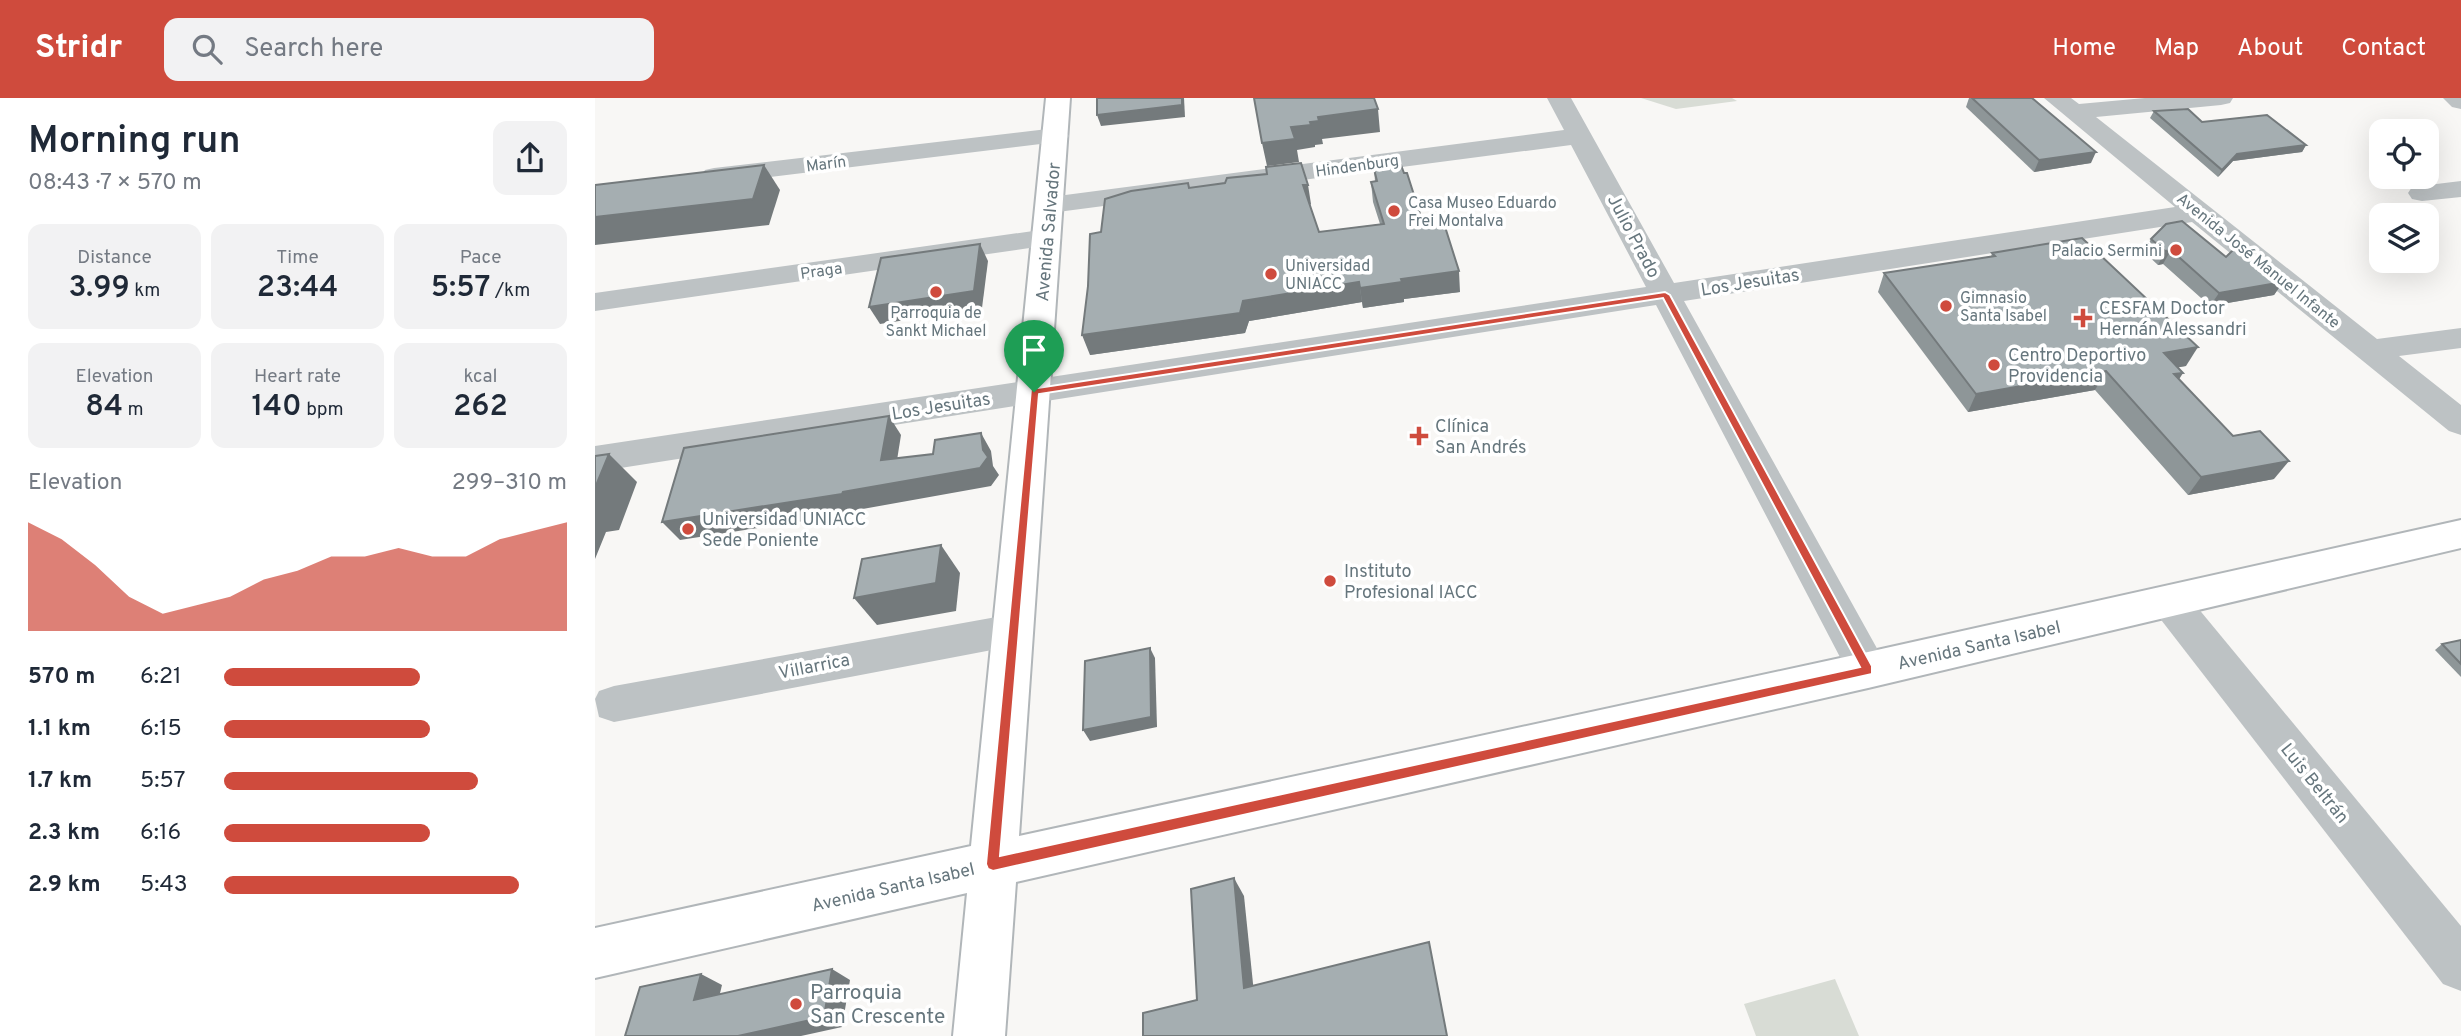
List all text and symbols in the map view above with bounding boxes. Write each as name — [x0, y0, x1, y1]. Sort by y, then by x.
search box — [164, 18, 654, 81]
text: Stridr — [35, 28, 122, 70]
icon: search — [188, 30, 226, 68]
text: Search here — [244, 33, 383, 66]
text: Home — [2052, 34, 2116, 64]
text: Map — [2154, 34, 2199, 64]
text: About — [2237, 34, 2303, 64]
text: Contact — [2341, 34, 2426, 64]
text: Morning run — [28, 118, 241, 167]
map controls — [2369, 119, 2439, 273]
button: locate — [2369, 119, 2439, 189]
button: share — [493, 121, 567, 195]
street label: Hindenburg — [1314, 151, 1400, 183]
street label: Marín — [805, 153, 847, 177]
street label: Avenida Salvador — [1032, 162, 1067, 303]
text: 08:43 · 7 × 570 m — [28, 169, 202, 198]
street label: Avenida José Manuel Infante — [2172, 189, 2344, 334]
street label: Julio Prado — [1601, 191, 1664, 282]
place label: Casa Museo Eduardo Frei Montalva — [1408, 194, 1557, 232]
marker: Casa Museo Eduardo Frei Montalva — [1386, 203, 1402, 219]
button: layers — [2369, 203, 2439, 273]
place label: Palacio Sermini — [2051, 242, 2162, 262]
marker: Palacio Sermini — [2168, 242, 2184, 258]
text: Distance — [77, 246, 152, 270]
text: Time — [276, 246, 319, 270]
text: Pace — [460, 246, 501, 270]
place label: Universidad UNIACC — [1285, 257, 1370, 295]
street label: Praga — [799, 259, 844, 285]
street label: Los Jesuitas — [1699, 264, 1801, 303]
marker: Universidad UNIACC — [1263, 266, 1279, 282]
text: 3.99 — [69, 270, 130, 307]
text: 23:44 — [257, 270, 338, 307]
text: 5:57 — [431, 270, 490, 307]
text: km — [130, 279, 160, 303]
text: /km — [490, 279, 530, 303]
marker: Parroquia de Sankt Michael — [928, 284, 944, 300]
place label: Gimnasio Santa Isabel — [1960, 289, 2047, 327]
marker: Gimnasio Santa Isabel — [1938, 298, 1954, 314]
place label: CESFAM Doctor Hernán Alessandri — [2099, 298, 2247, 342]
place label: Parroquia de Sankt Michael — [886, 304, 986, 342]
marker: CESFAM Doctor Hernán Alessandri — [2073, 308, 2093, 328]
pin — [1004, 320, 1064, 392]
icon: arrive — [1015, 331, 1053, 369]
place label: Centro Deportivo Providencia — [2008, 345, 2146, 389]
marker: Centro Deportivo Providencia — [1986, 357, 2002, 373]
text: Elevation — [75, 365, 154, 389]
text: Heart rate — [254, 365, 341, 389]
text: kcal — [464, 365, 497, 389]
street label: Los Jesuitas — [890, 388, 992, 427]
text: 84 — [85, 389, 123, 426]
text: 140 — [252, 389, 302, 426]
text: 262 — [453, 389, 508, 426]
text: m — [123, 398, 144, 422]
text: bpm — [302, 398, 343, 422]
place label: Clínica San Andrés — [1435, 416, 1527, 460]
marker: Clínica San Andrés — [1409, 426, 1429, 446]
text: Elevation — [28, 469, 123, 498]
text: 299–310 m — [452, 469, 567, 498]
place label: Universidad UNIACC Sede Poniente — [702, 509, 866, 553]
marker: Universidad UNIACC Sede Poniente — [680, 521, 696, 537]
place label: Instituto Profesional IACC — [1344, 561, 1478, 605]
marker: Instituto Profesional IACC — [1322, 573, 1338, 589]
street label: Avenida Santa Isabel — [1895, 616, 2063, 676]
street label: Villarrica — [777, 649, 852, 686]
text: 570 m — [28, 663, 95, 692]
text: 6:21 — [140, 663, 182, 692]
text: 1.1 km — [28, 715, 91, 744]
text: 6:15 — [140, 715, 182, 744]
street label: Luis Beltrán — [2275, 739, 2353, 829]
text: 1.7 km — [28, 767, 92, 796]
text: 5:57 — [140, 767, 186, 796]
text: 2.3 km — [28, 819, 100, 848]
text: 6:16 — [140, 819, 181, 848]
street label: Avenida Santa Isabel — [809, 858, 977, 918]
text: 2.9 km — [28, 871, 101, 900]
text: 5:43 — [140, 871, 188, 900]
place label: Parroquia San Crescente — [810, 980, 945, 1031]
marker: Parroquia San Crescente — [788, 996, 804, 1012]

